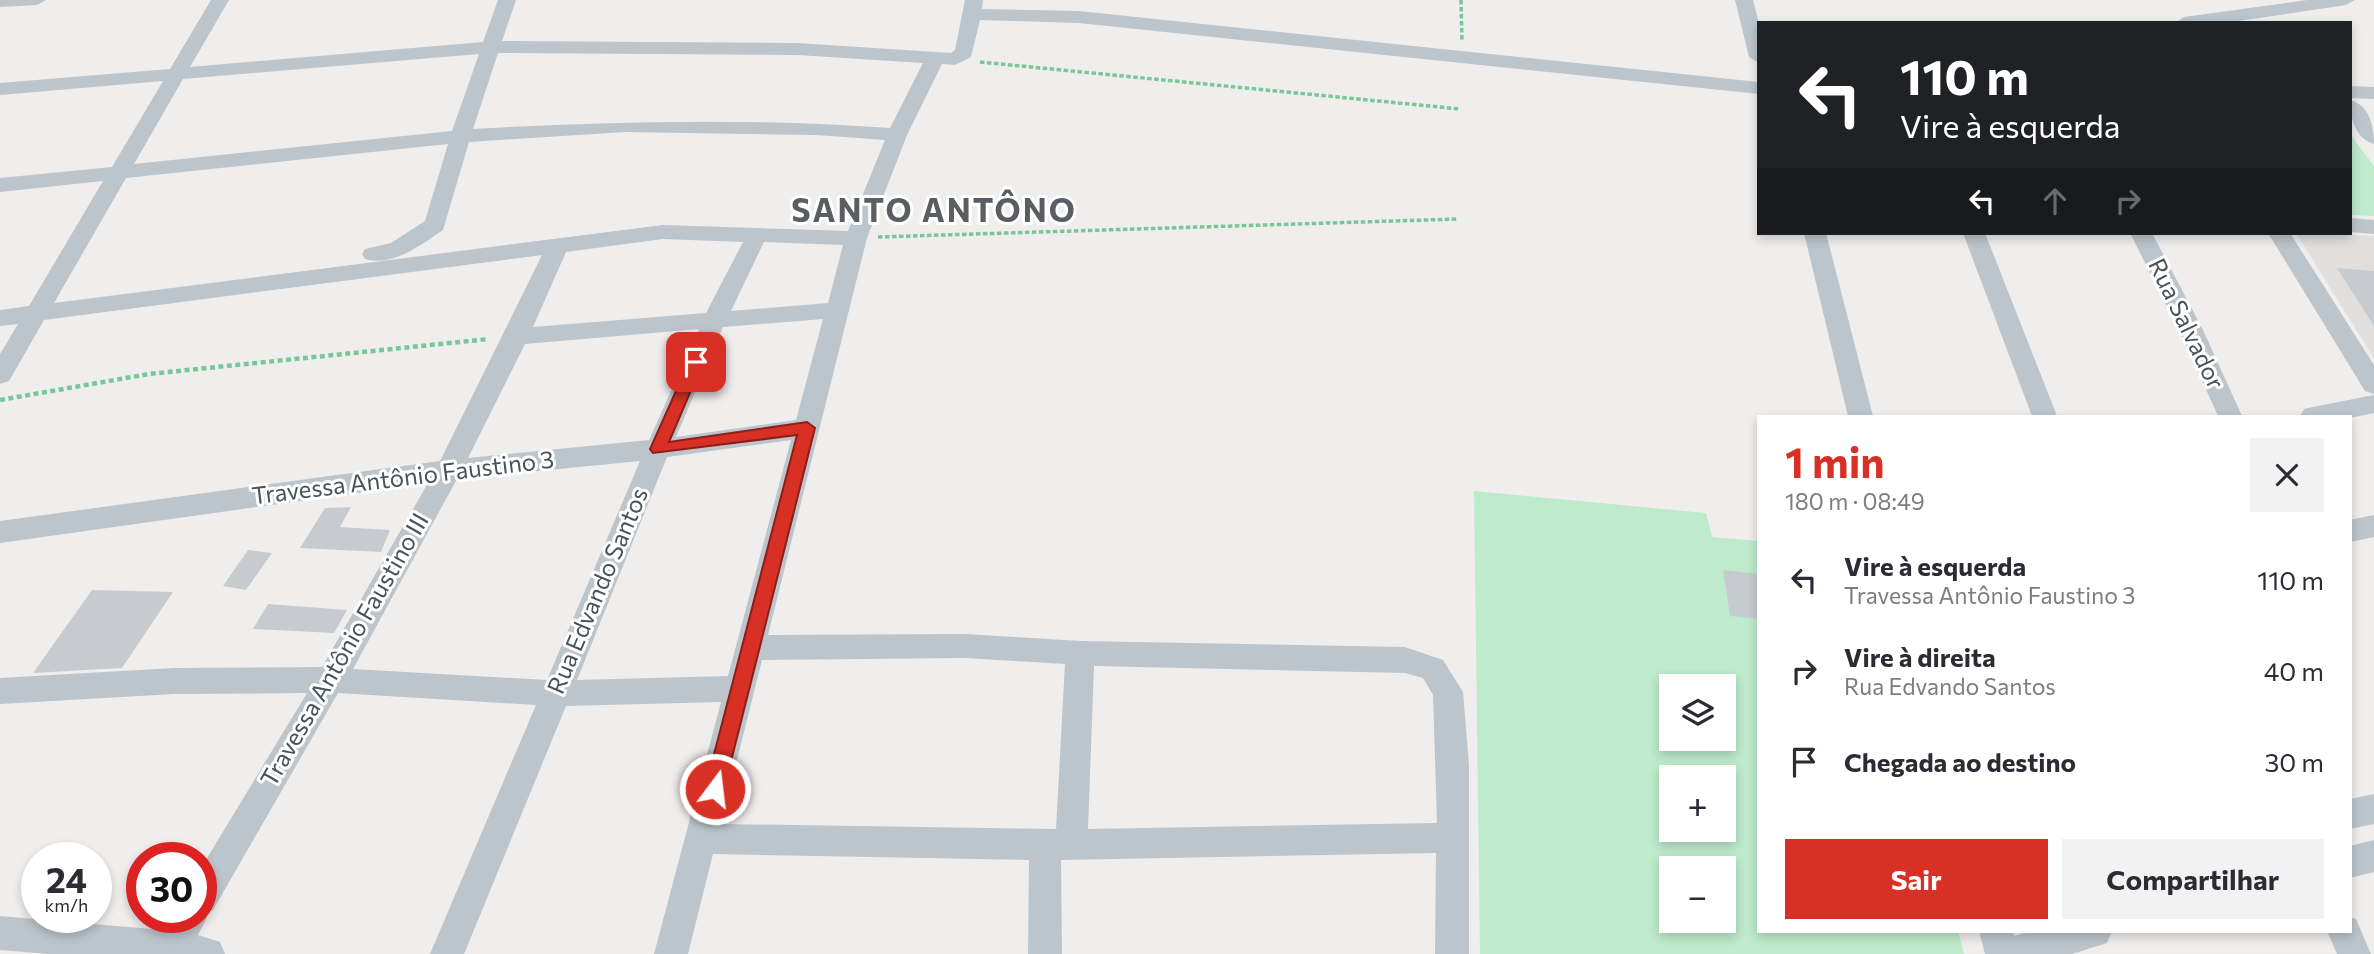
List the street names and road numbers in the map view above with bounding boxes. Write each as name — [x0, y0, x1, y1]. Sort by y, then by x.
street label: Rua Salvador — [2143, 253, 2232, 394]
street label: Travessa Antônio Faustino 3 — [250, 444, 556, 509]
street label: Rua Edvando Santos — [540, 483, 653, 698]
street label: Travessa Antônio Faustino III — [253, 508, 434, 791]

